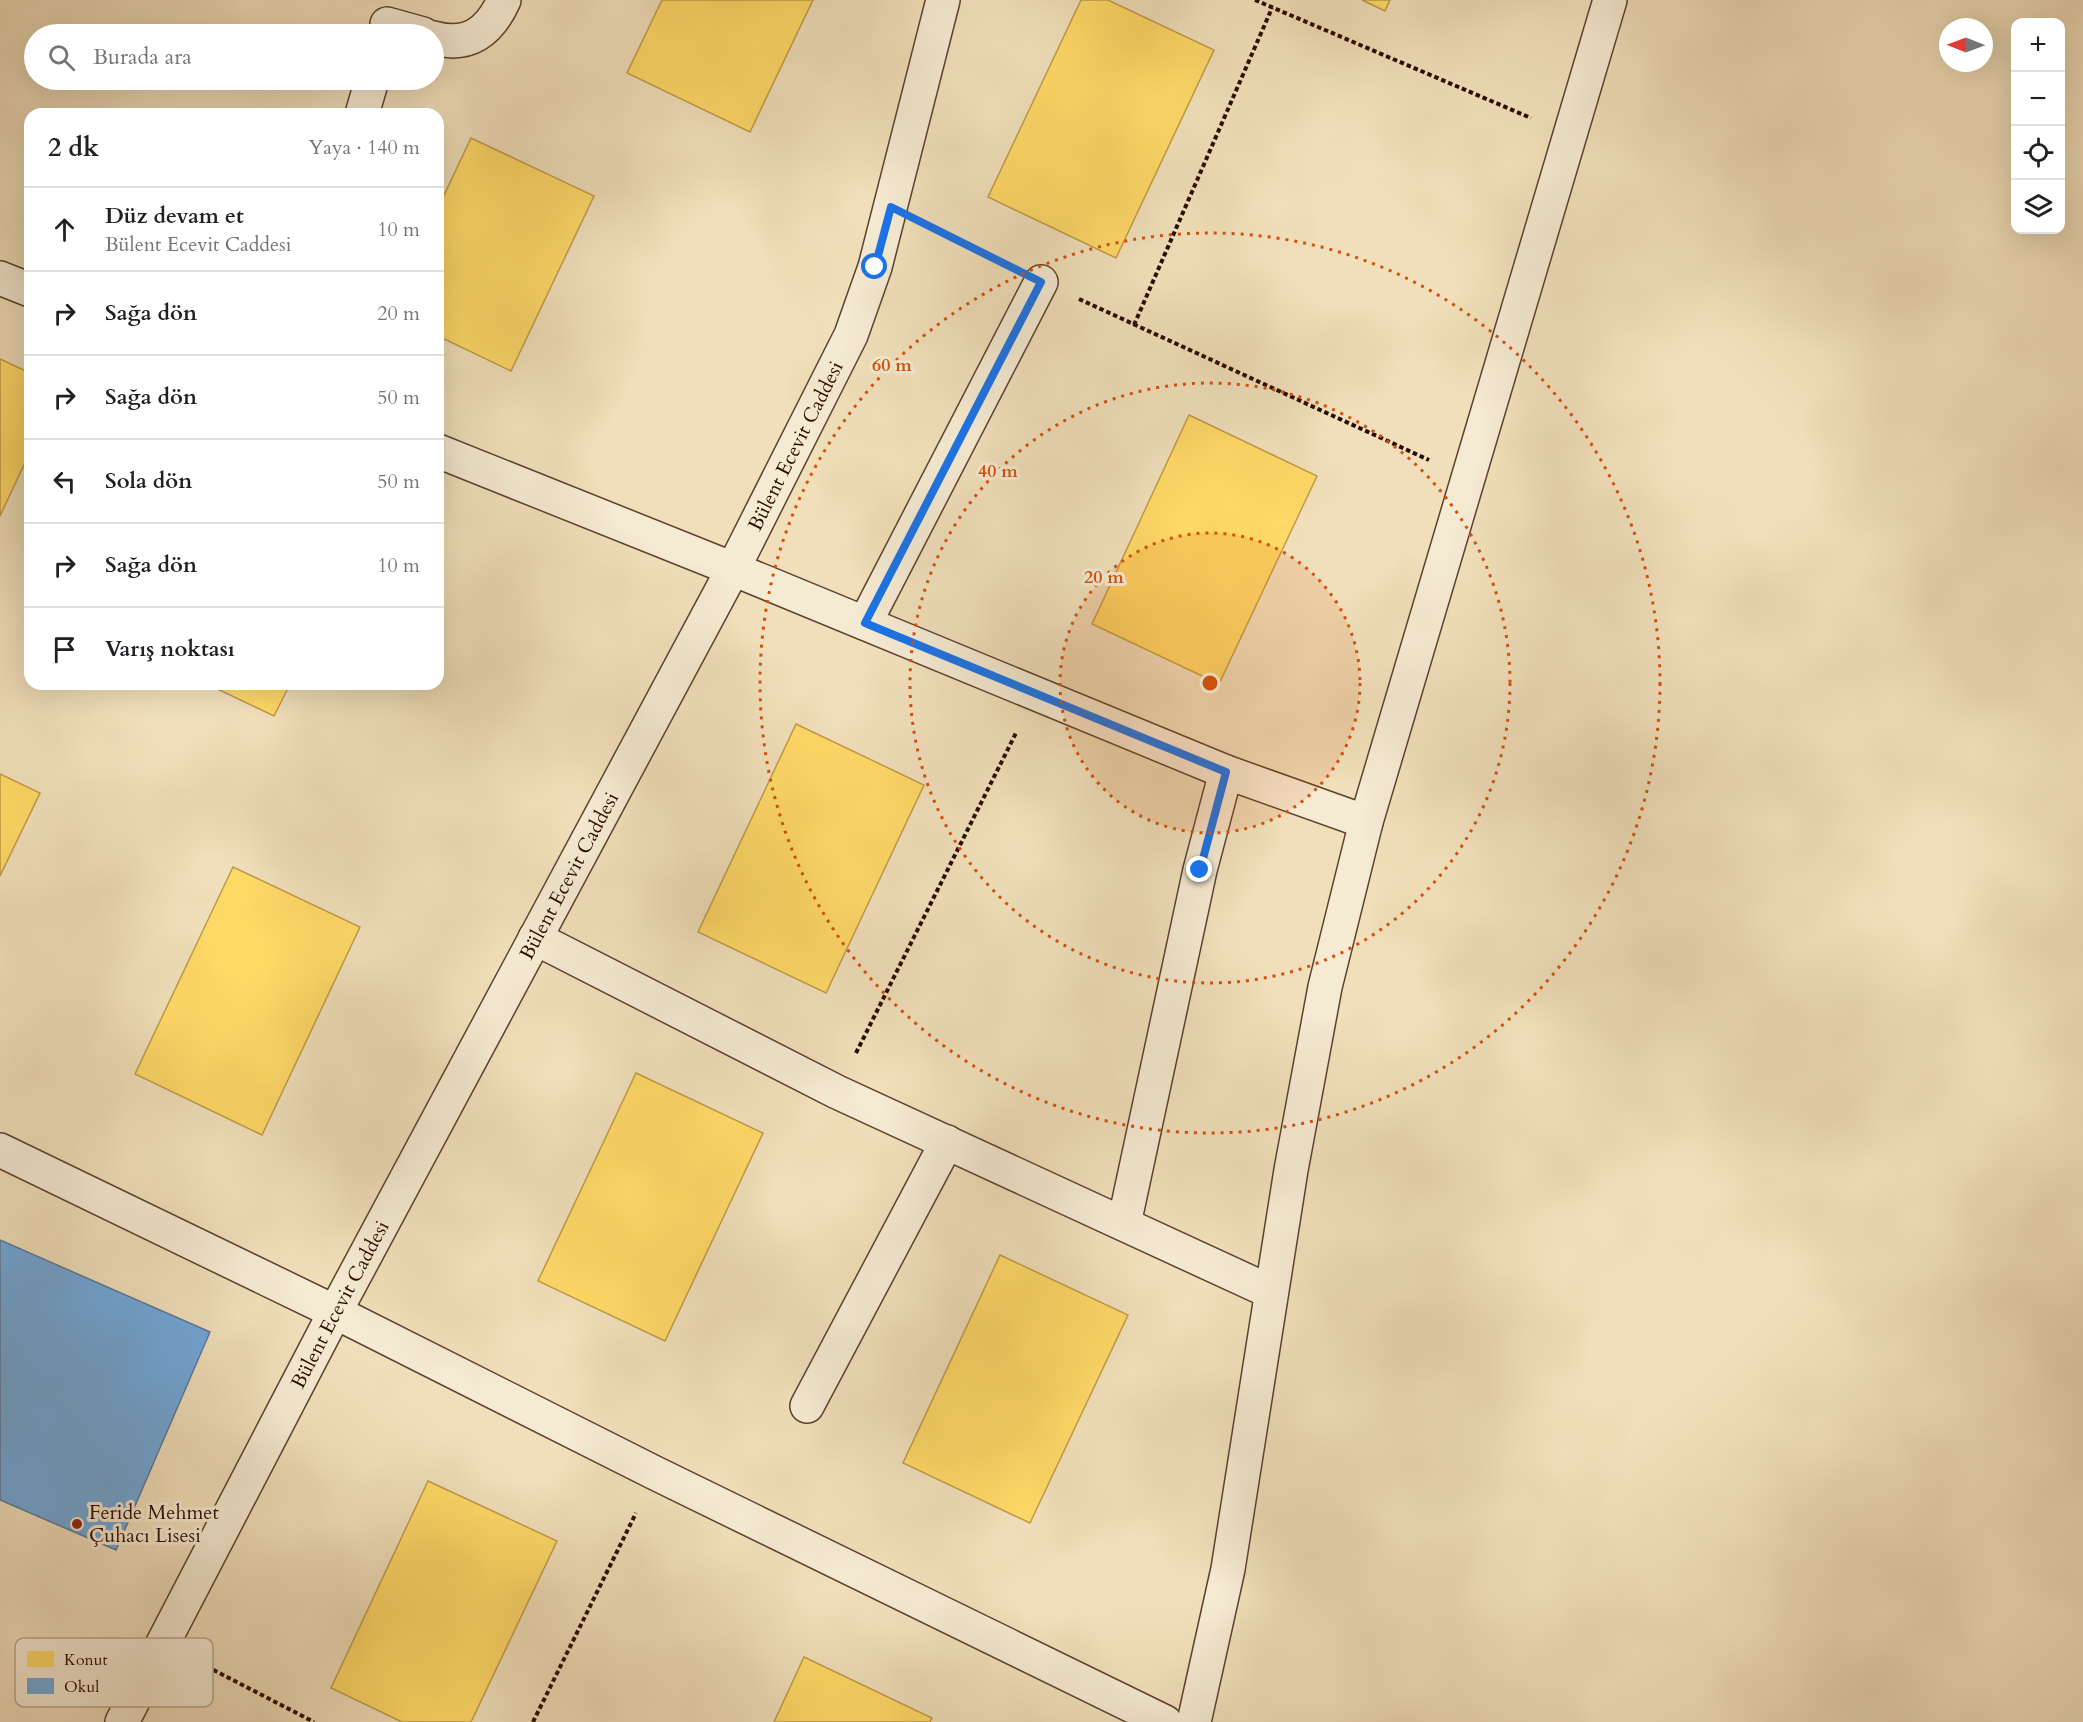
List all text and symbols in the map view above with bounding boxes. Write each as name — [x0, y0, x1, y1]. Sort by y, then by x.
north arrow — [1939, 18, 1993, 72]
map controls — [2011, 18, 2065, 234]
button: + — [2011, 18, 2065, 72]
search box — [24, 24, 444, 90]
icon: search — [45, 41, 78, 74]
text: Burada ara — [93, 42, 192, 72]
button: − — [2011, 72, 2065, 126]
button: locate — [2011, 126, 2065, 180]
text: 2 dk — [48, 130, 99, 165]
text: Yaya · 140 m — [308, 134, 420, 161]
button: layers — [2011, 180, 2065, 234]
text: Düz devam et — [105, 201, 244, 231]
icon: ahead — [48, 213, 81, 246]
text: 10 m — [377, 216, 420, 243]
text: Bülent Ecevit Caddesi — [105, 231, 291, 258]
route start — [861, 253, 887, 279]
icon: right — [48, 297, 81, 330]
text: Sağa dön — [105, 298, 197, 328]
text: 20 m — [377, 300, 420, 327]
text: 60 m — [872, 353, 912, 378]
street label: Bülent Ecevit Caddesi — [741, 356, 849, 535]
icon: right — [48, 381, 81, 414]
text: Sağa dön — [105, 382, 197, 412]
text: 50 m — [377, 384, 420, 411]
text: 40 m — [978, 459, 1018, 484]
icon: left — [48, 465, 81, 498]
text: Sola dön — [105, 466, 192, 496]
text: 50 m — [377, 468, 420, 495]
icon: right — [48, 549, 81, 582]
text: Sağa dön — [105, 550, 197, 580]
text: 10 m — [377, 552, 420, 579]
text: 20 m — [1084, 565, 1124, 590]
icon: arrive — [48, 633, 81, 666]
text: Varış noktası — [105, 634, 235, 664]
centre of rings — [1200, 673, 1220, 693]
street label: Bülent Ecevit Caddesi — [513, 787, 625, 964]
route end — [1186, 856, 1212, 882]
street label: Bülent Ecevit Caddesi — [284, 1215, 395, 1393]
place label: Feride Mehmet Çuhacı Lisesi — [89, 1499, 219, 1549]
marker: Feride Mehmet Çuhacı Lisesi — [70, 1517, 84, 1531]
legend — [15, 1638, 213, 1707]
text: Konut — [64, 1649, 107, 1671]
text: Okul — [64, 1676, 99, 1698]

